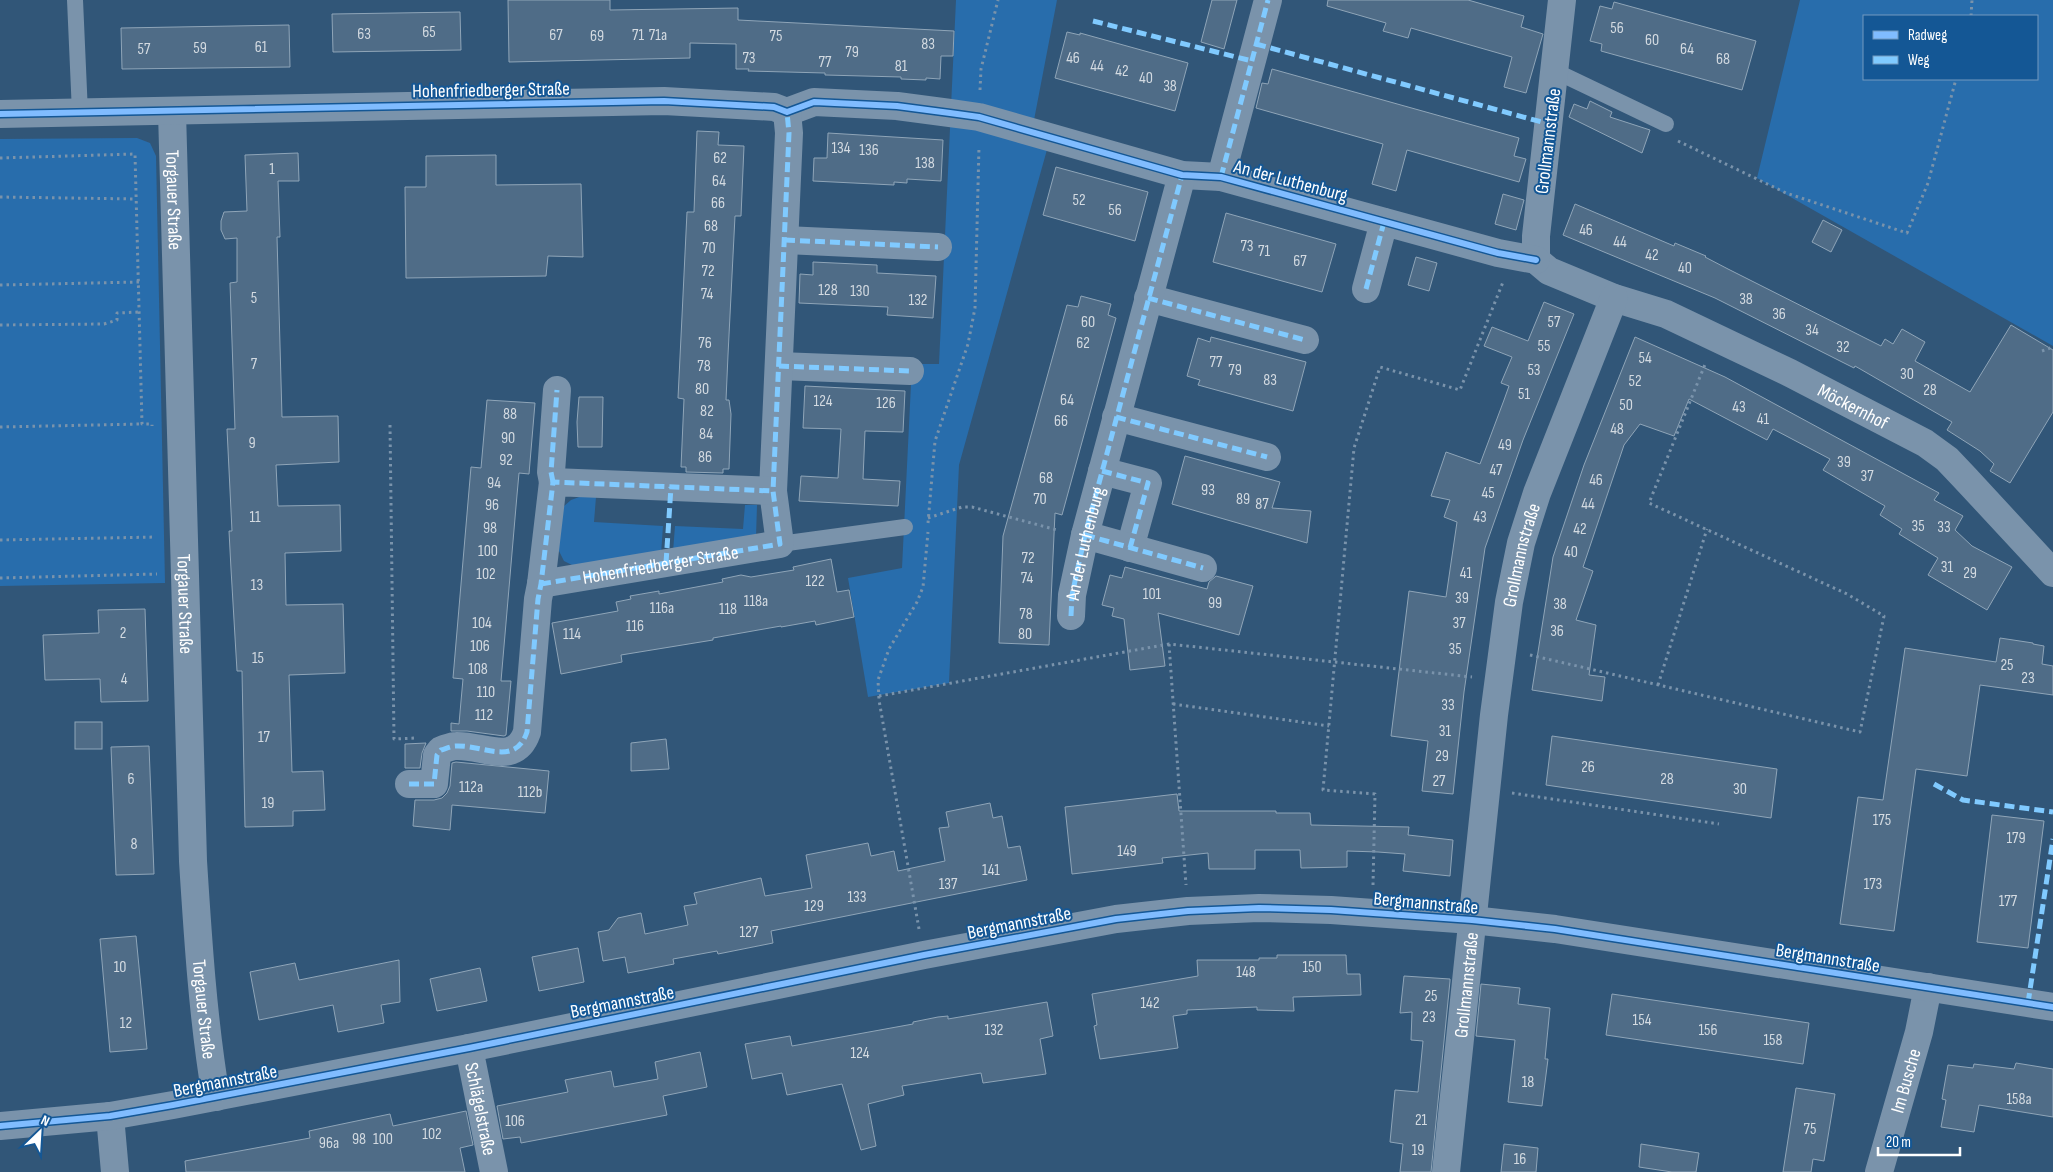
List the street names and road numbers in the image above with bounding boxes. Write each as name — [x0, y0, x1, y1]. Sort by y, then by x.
street label: Hohenfriedberger Straße — [412, 78, 570, 103]
street label: Grollmannstraße — [1531, 87, 1566, 195]
street label: Torgauer Straße — [160, 150, 186, 250]
street label: An der Luthenburg — [1230, 155, 1350, 208]
street label: Möckernhof — [1813, 379, 1892, 435]
street label: An der Luthenburg — [1062, 484, 1111, 602]
street label: Grollmannstraße — [1498, 501, 1546, 609]
street label: Hohenfriedberger Straße — [581, 541, 740, 590]
street label: Torgauer Straße — [171, 553, 197, 654]
street label: Bergmannstraße — [1373, 887, 1479, 920]
street label: Bergmannstraße — [966, 902, 1073, 945]
street label: Grollmannstraße — [1450, 931, 1484, 1039]
street label: Bergmannstraße — [1774, 939, 1881, 978]
street label: Torgauer Straße — [187, 959, 220, 1061]
street label: Bergmannstraße — [569, 981, 676, 1024]
street label: Im Busche — [1886, 1046, 1927, 1116]
street label: Bergmannstraße — [172, 1060, 279, 1103]
street label: Schlägelstraße — [459, 1061, 500, 1158]

